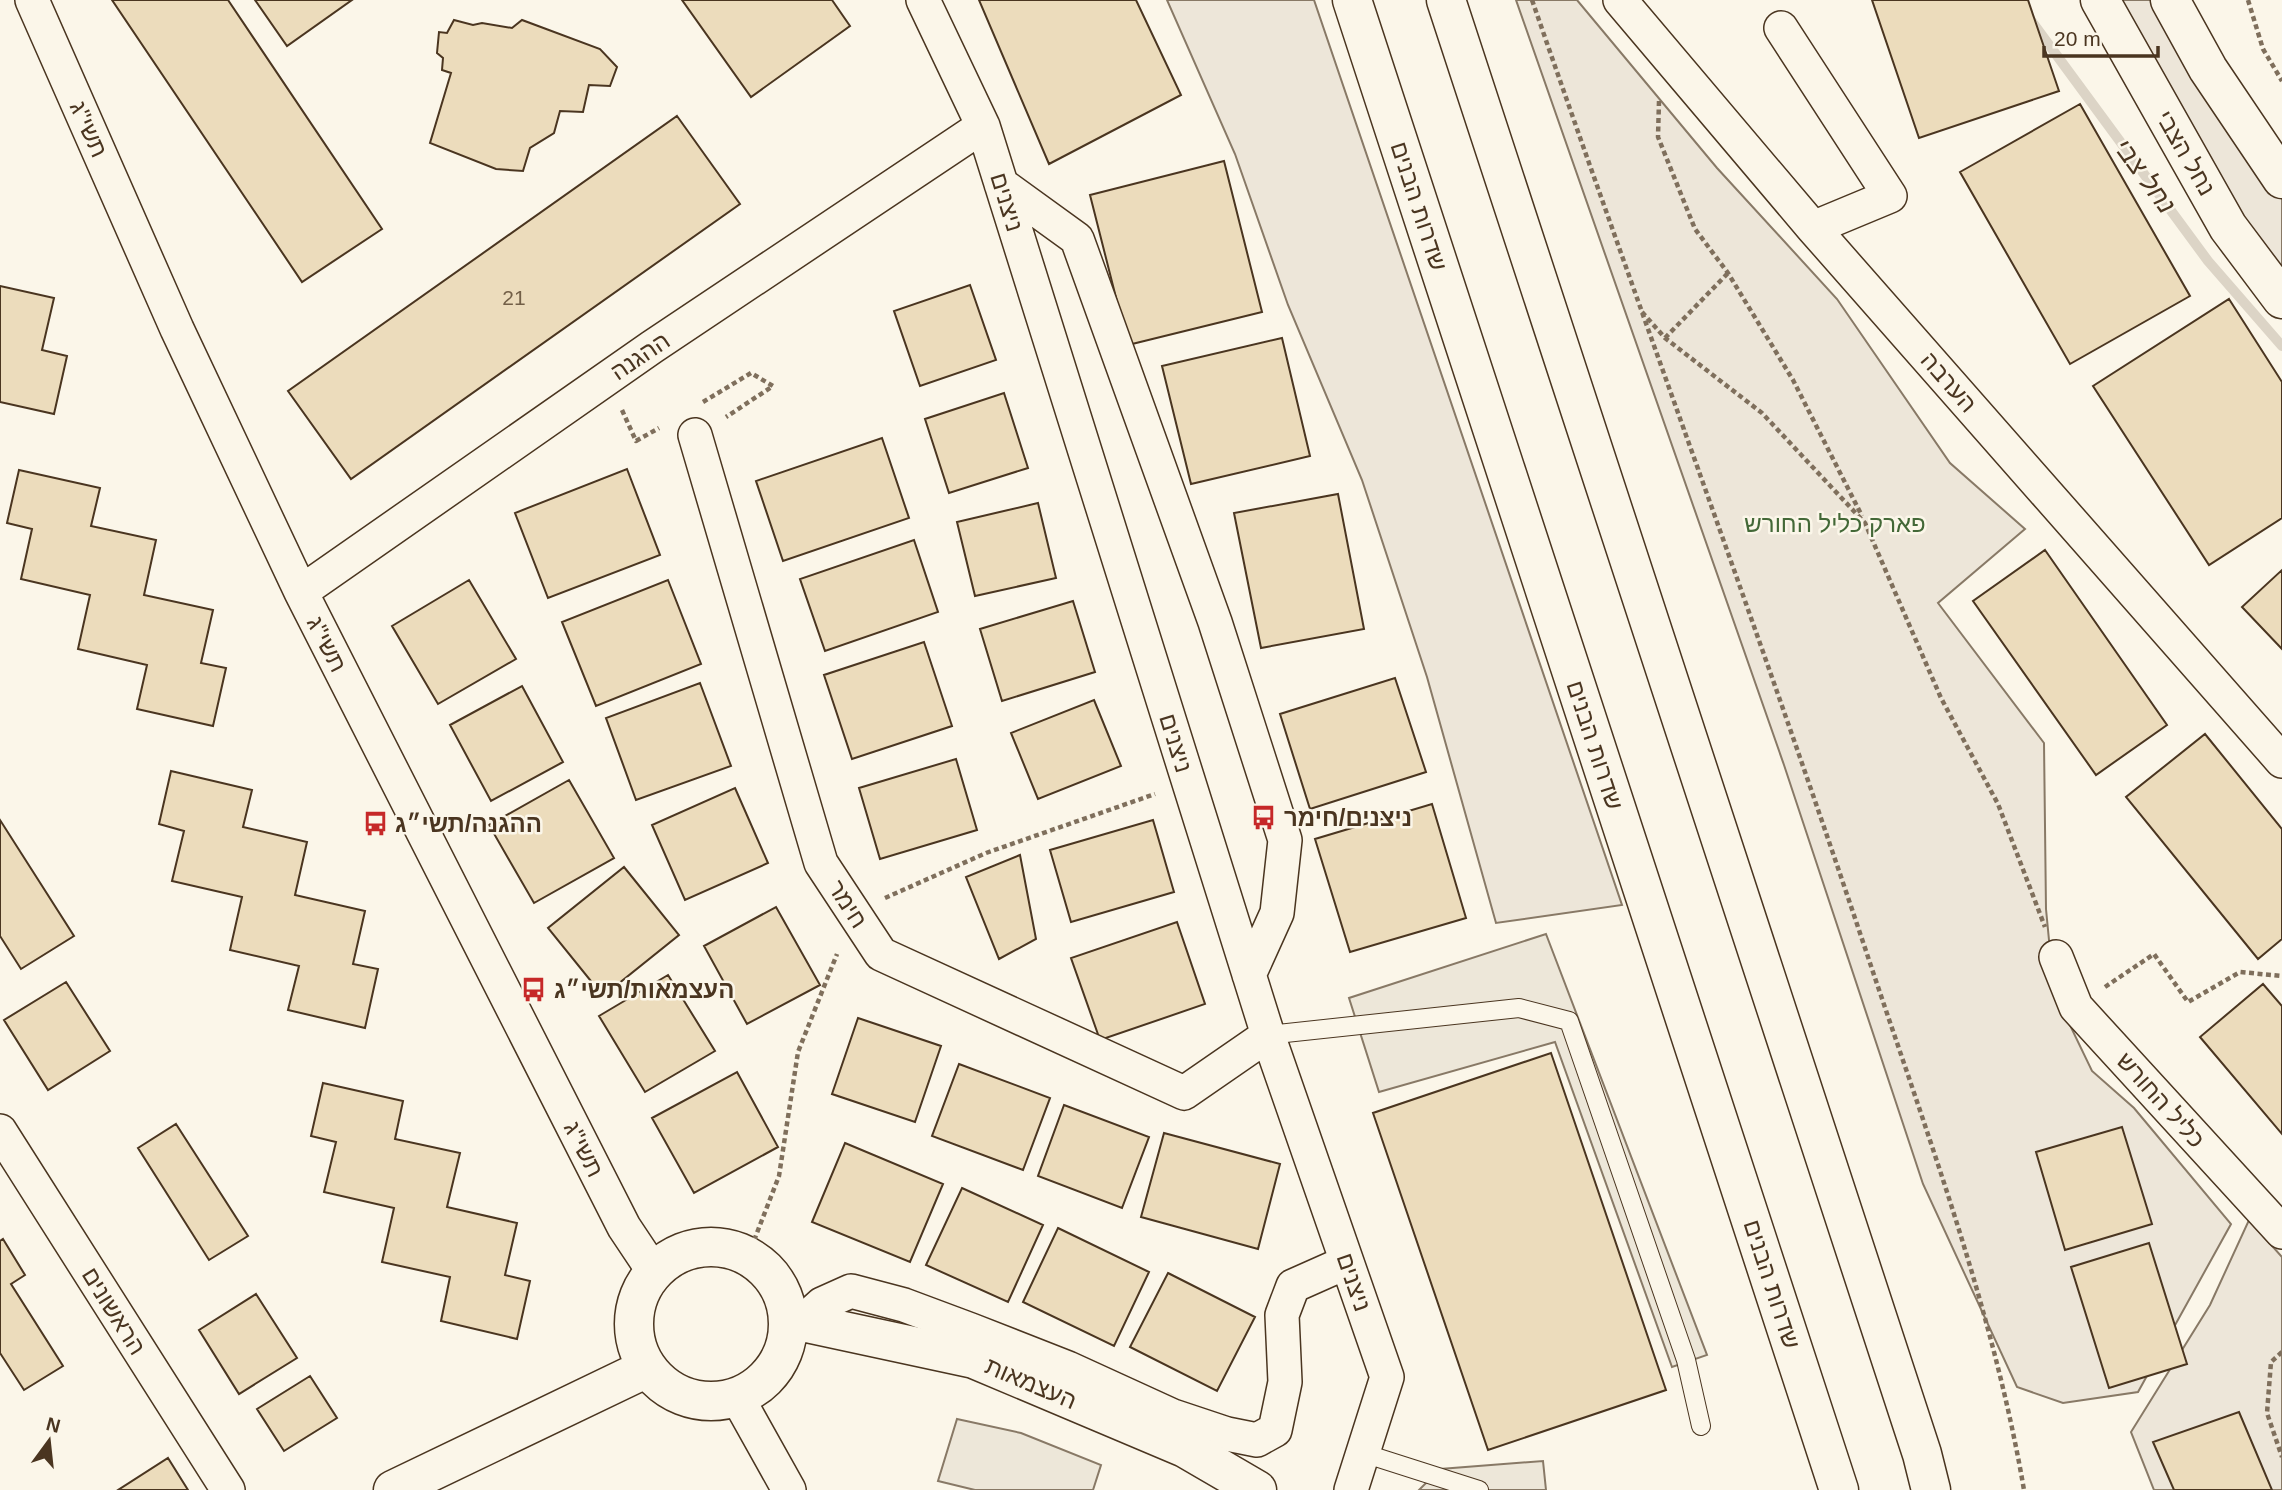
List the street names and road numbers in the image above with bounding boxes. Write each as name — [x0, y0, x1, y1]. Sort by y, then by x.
street label: תשי"ג — [65, 97, 113, 161]
street label: נחל הצבי — [2151, 106, 2221, 200]
street label: שדרות הבנים — [1385, 138, 1453, 274]
street label: ניצנים — [985, 169, 1029, 235]
street label: ההגנה — [605, 327, 675, 385]
street label: הערבה — [1916, 346, 1982, 418]
street label: תשי"ג — [302, 612, 352, 676]
street label: שדרות הבנים — [1561, 677, 1629, 813]
street label: ניצנים — [1154, 710, 1198, 776]
street label: חימר — [823, 875, 873, 933]
street label: כליל החורש — [2111, 1047, 2211, 1153]
street label: תשי"ג — [559, 1117, 609, 1181]
street label: שדרות הבנים — [1738, 1216, 1806, 1352]
street label: ניצנים — [1331, 1249, 1377, 1315]
street label: הראשונים — [77, 1262, 151, 1360]
street label: העצמאות — [981, 1352, 1081, 1414]

